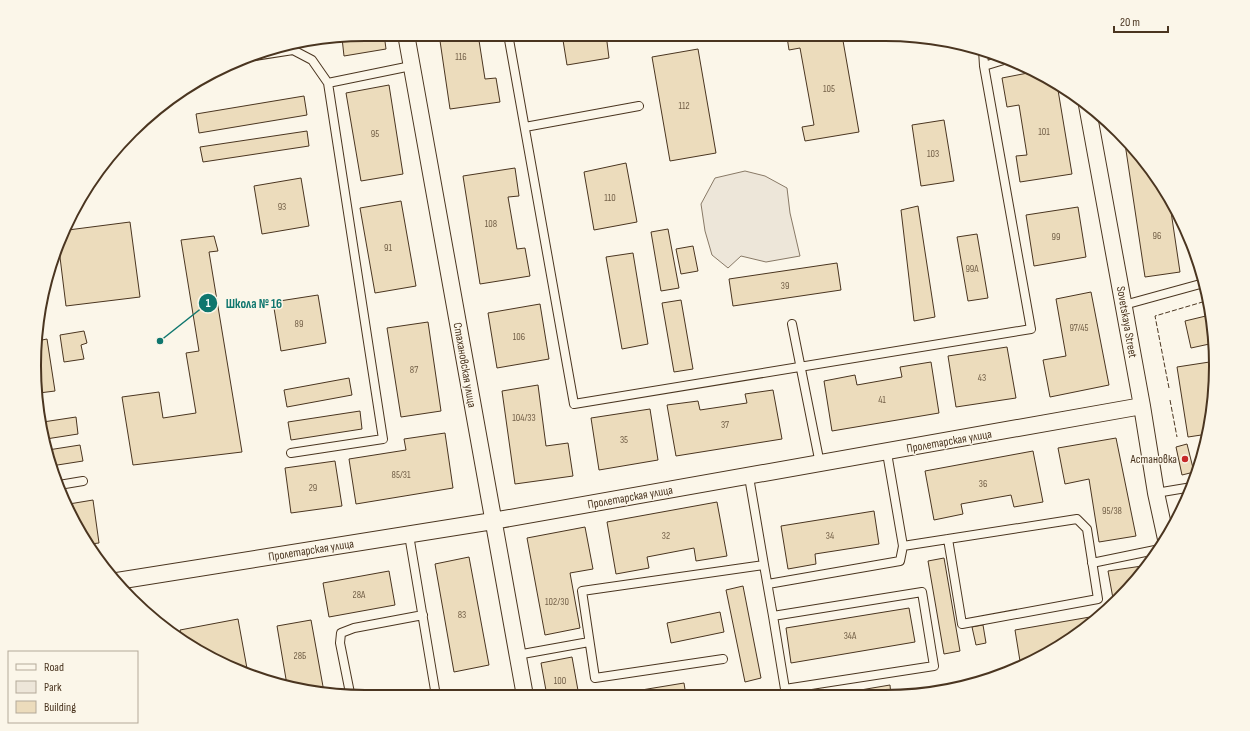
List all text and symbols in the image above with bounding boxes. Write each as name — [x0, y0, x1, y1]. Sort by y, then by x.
scale bar — [1114, 8, 1168, 34]
text: 20 m — [1120, 15, 1140, 30]
house number: 116 — [455, 51, 467, 63]
house number: 105 — [823, 83, 835, 95]
house number: 112 — [678, 100, 690, 112]
house number: 101 — [1038, 126, 1050, 138]
house number: 95 — [371, 128, 379, 140]
house number: 103 — [927, 148, 939, 160]
house number: 110 — [604, 192, 616, 204]
house number: 93 — [278, 201, 286, 213]
house number: 108 — [485, 218, 497, 230]
house number: 96 — [1153, 230, 1161, 242]
house number: 99 — [1052, 231, 1060, 243]
house number: 91 — [384, 242, 392, 254]
house number: 99А — [965, 263, 979, 275]
house number: 39 — [781, 280, 789, 292]
street label: Sovetskaya Street — [1113, 285, 1140, 359]
callout: Школа № 16 — [198, 291, 290, 316]
text: 1 — [206, 296, 211, 311]
text: Школа № 16 — [226, 296, 282, 312]
house number: 89 — [295, 318, 303, 330]
street label: Стахановская улица — [450, 321, 479, 409]
house number: 97/45 — [1069, 322, 1089, 334]
house number: 106 — [513, 331, 525, 343]
house number: 87 — [410, 364, 418, 376]
house number: 43 — [978, 372, 986, 384]
house number: 41 — [878, 394, 886, 406]
house number: 104/33 — [512, 412, 536, 424]
house number: 37 — [721, 419, 729, 431]
street label: Пролетарская улица — [905, 427, 993, 456]
house number: 35 — [620, 434, 628, 446]
place label: Астановка — [1130, 452, 1177, 467]
marker: Астановка — [1180, 454, 1190, 464]
house number: 85/31 — [392, 469, 411, 481]
house number: 36 — [979, 478, 987, 490]
house number: 29 — [309, 482, 317, 494]
street label: Пролетарская улица — [586, 483, 674, 512]
house number: 95/38 — [1102, 505, 1122, 517]
house number: 32 — [662, 530, 670, 542]
house number: 34 — [826, 530, 834, 542]
street label: Пролетарская улица — [267, 536, 355, 565]
house number: 28А — [353, 589, 366, 601]
house number: 102/30 — [545, 596, 569, 608]
house number: 83 — [458, 609, 466, 621]
house number: 34А — [844, 630, 857, 642]
house number: 28Б — [294, 650, 307, 662]
legend — [8, 651, 138, 723]
text: Road — [44, 660, 64, 675]
house number: 100 — [554, 675, 566, 687]
text: Park — [44, 680, 62, 695]
text: Building — [44, 700, 76, 715]

